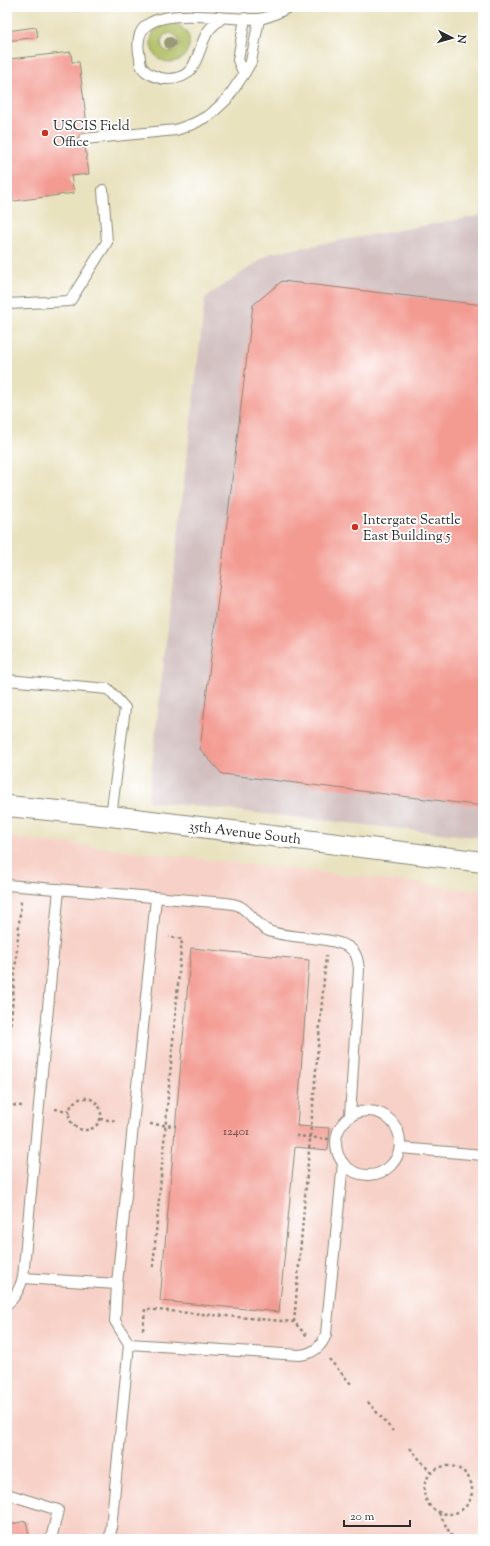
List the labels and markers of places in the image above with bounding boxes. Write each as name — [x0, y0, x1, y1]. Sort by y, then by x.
place label: USCIS Field Office — [53, 117, 130, 153]
marker: USCIS Field Office — [40, 128, 50, 138]
place label: Intergate Seattle East Building 5 — [363, 511, 461, 547]
marker: Intergate Seattle East Building 5 — [350, 522, 360, 532]

